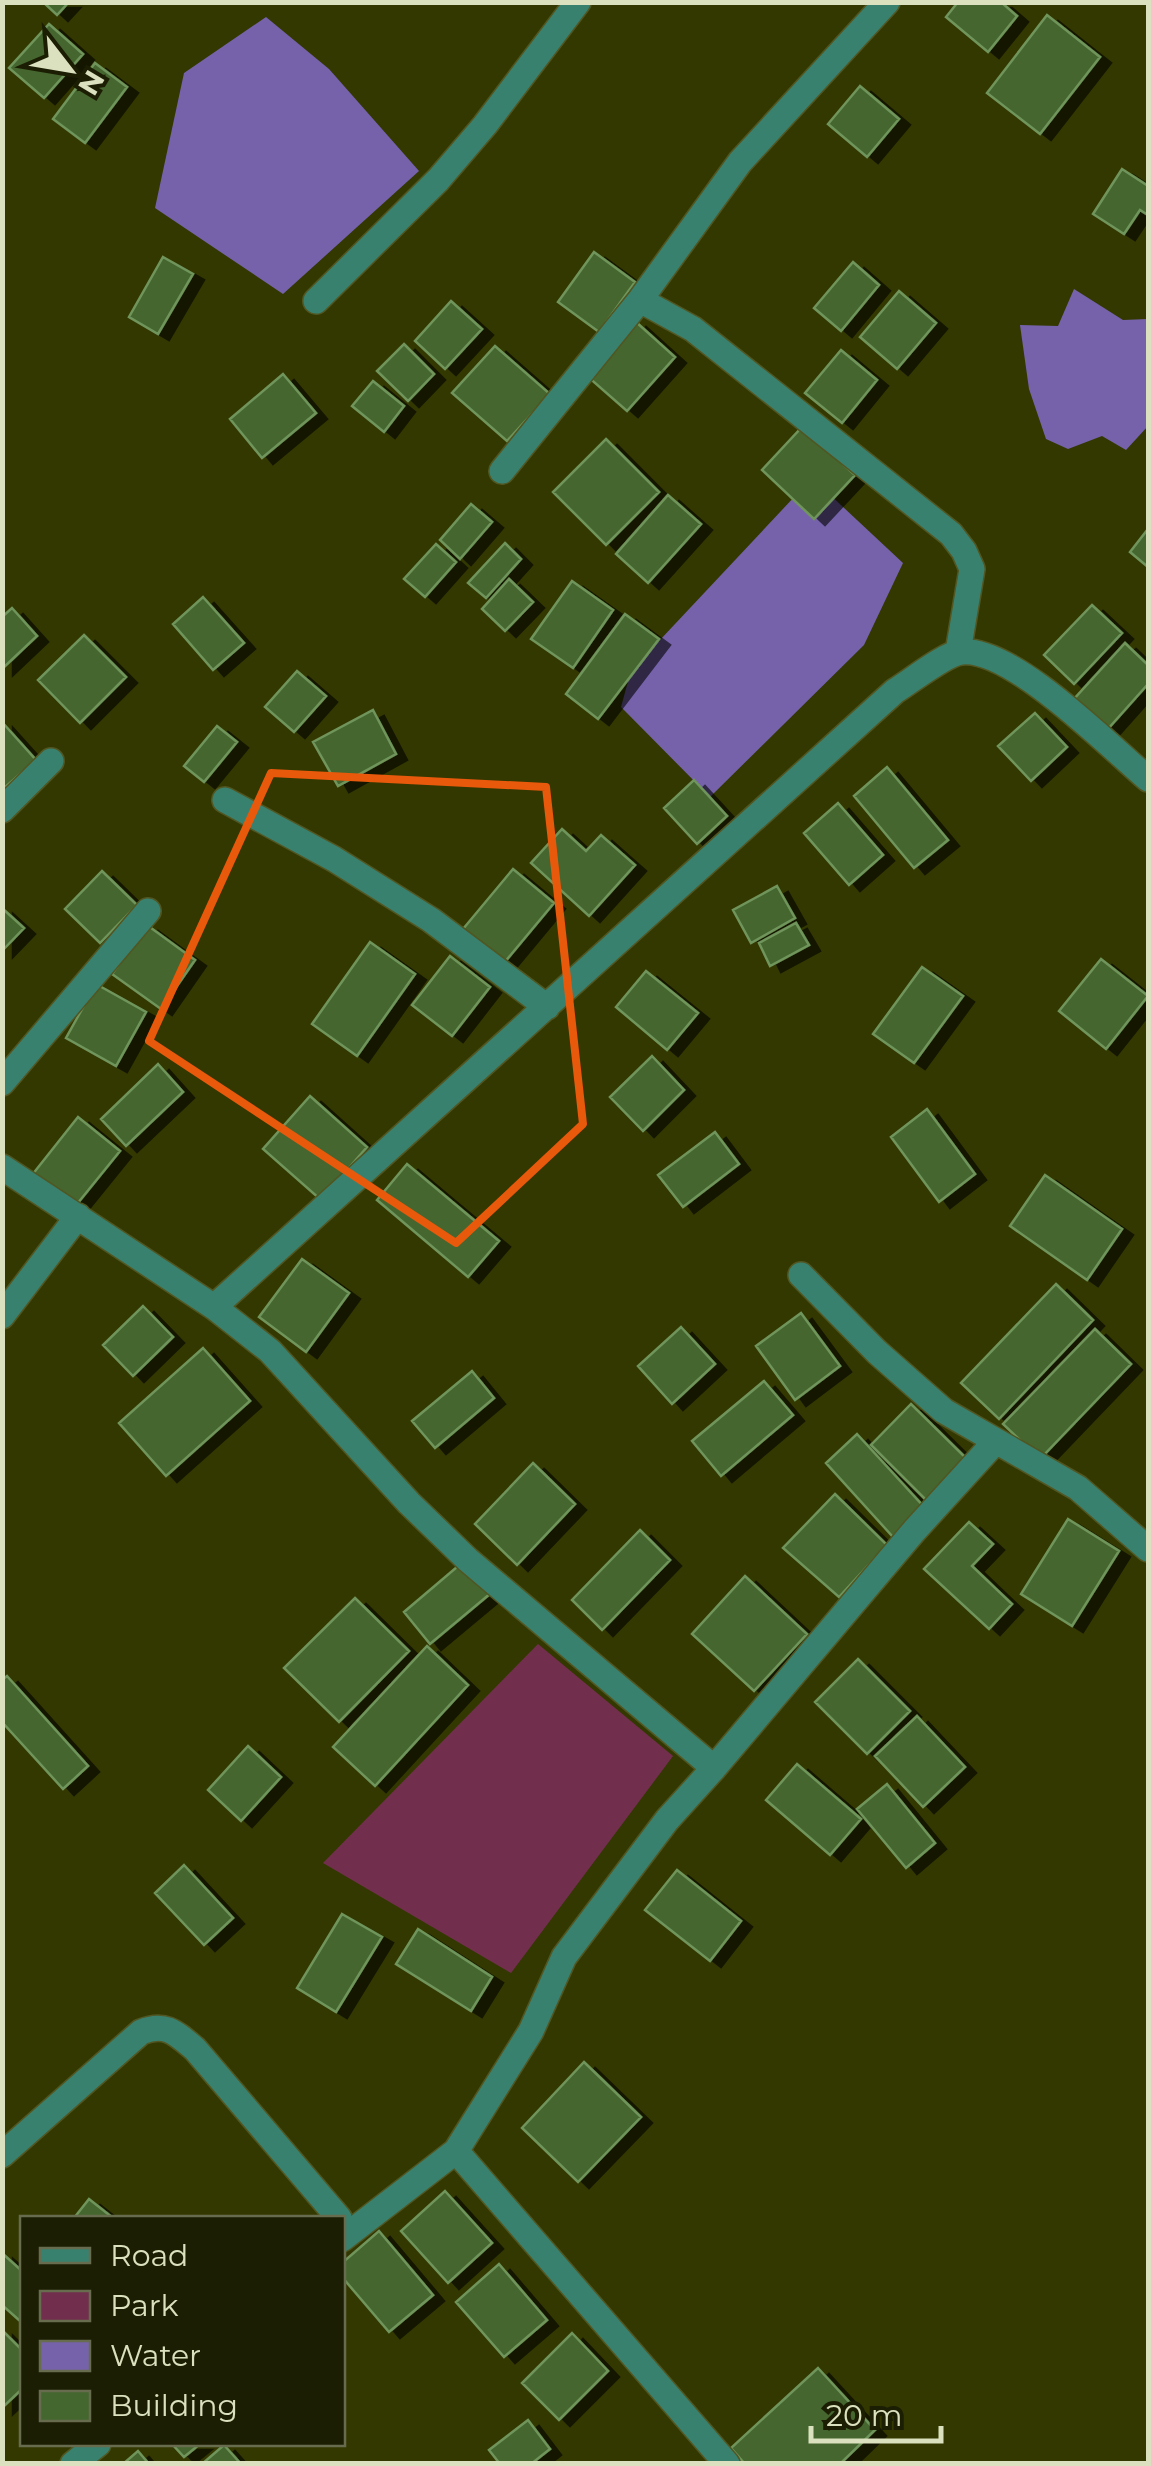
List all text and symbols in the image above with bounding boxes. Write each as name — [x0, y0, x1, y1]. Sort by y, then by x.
north arrow — [20, 20, 120, 120]
text: N — [71, 64, 112, 101]
legend — [20, 2216, 345, 2446]
text: Road — [110, 2237, 188, 2274]
text: Park — [110, 2287, 179, 2324]
text: Water — [110, 2337, 201, 2374]
scale bar — [811, 2381, 941, 2443]
text: Building — [110, 2387, 238, 2424]
text: 20 m — [826, 2397, 903, 2434]

